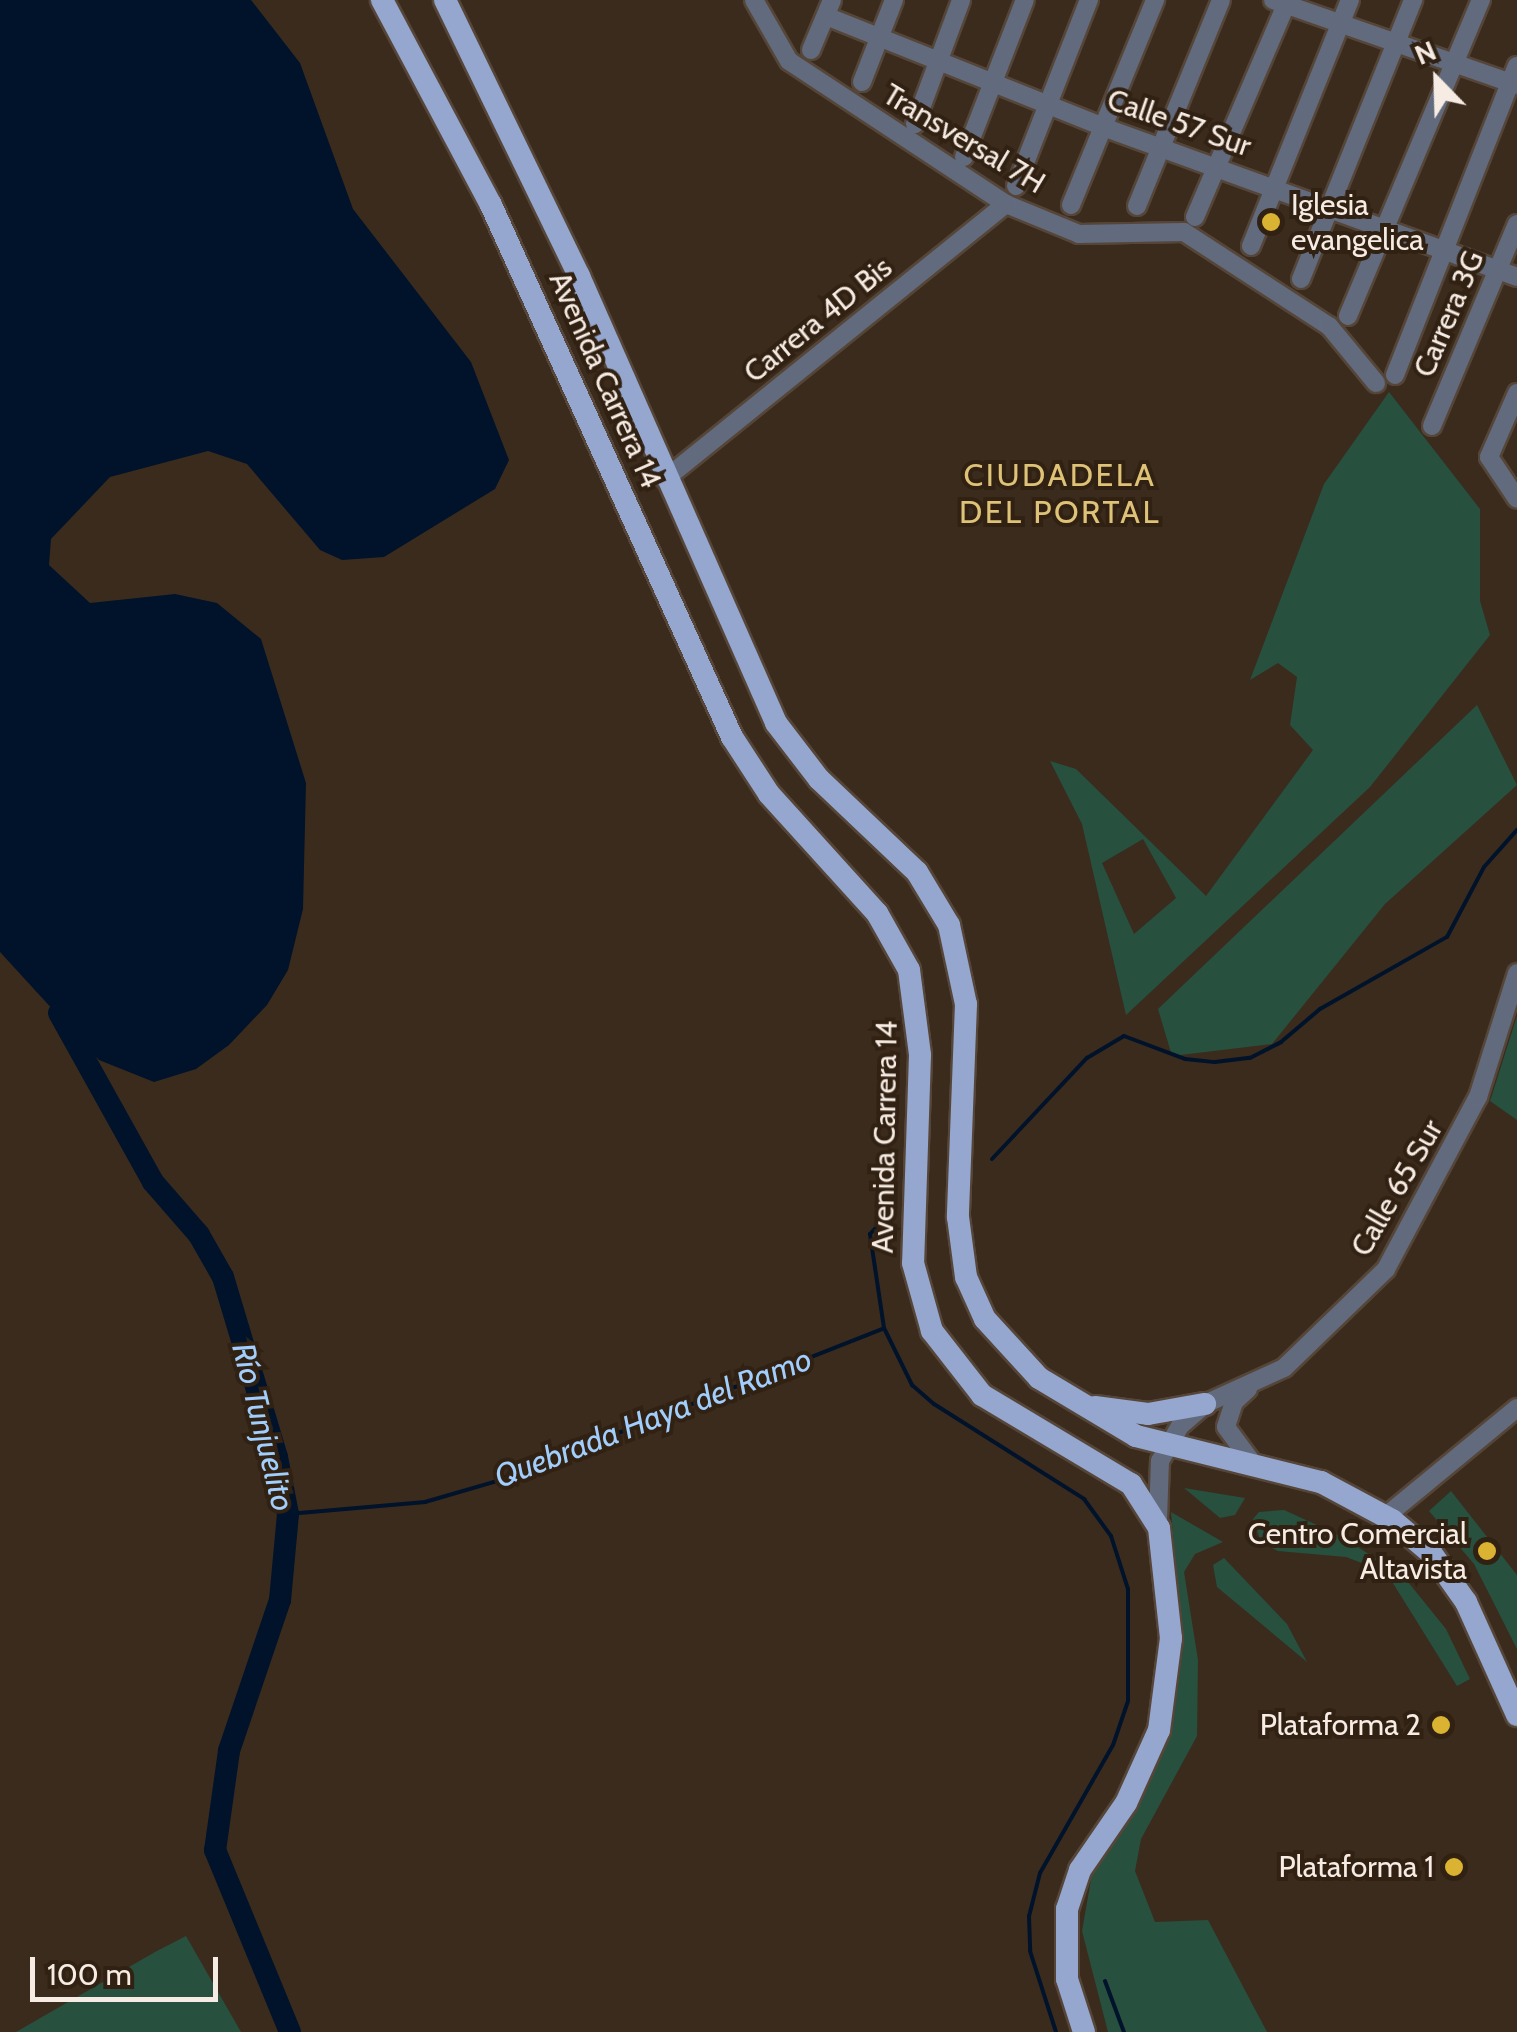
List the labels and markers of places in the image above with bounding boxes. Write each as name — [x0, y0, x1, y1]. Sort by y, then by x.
place label: Iglesia evangelica — [1291, 187, 1424, 258]
marker: Iglesia evangelica — [1260, 211, 1282, 233]
place label: Centro Comercial Altavista — [1248, 1516, 1467, 1586]
marker: Centro Comercial Altavista — [1476, 1540, 1498, 1562]
place label: Plataforma 2 — [1260, 1707, 1421, 1743]
marker: Plataforma 2 — [1430, 1714, 1452, 1736]
place label: Plataforma 1 — [1279, 1849, 1434, 1885]
marker: Plataforma 1 — [1443, 1856, 1465, 1878]

